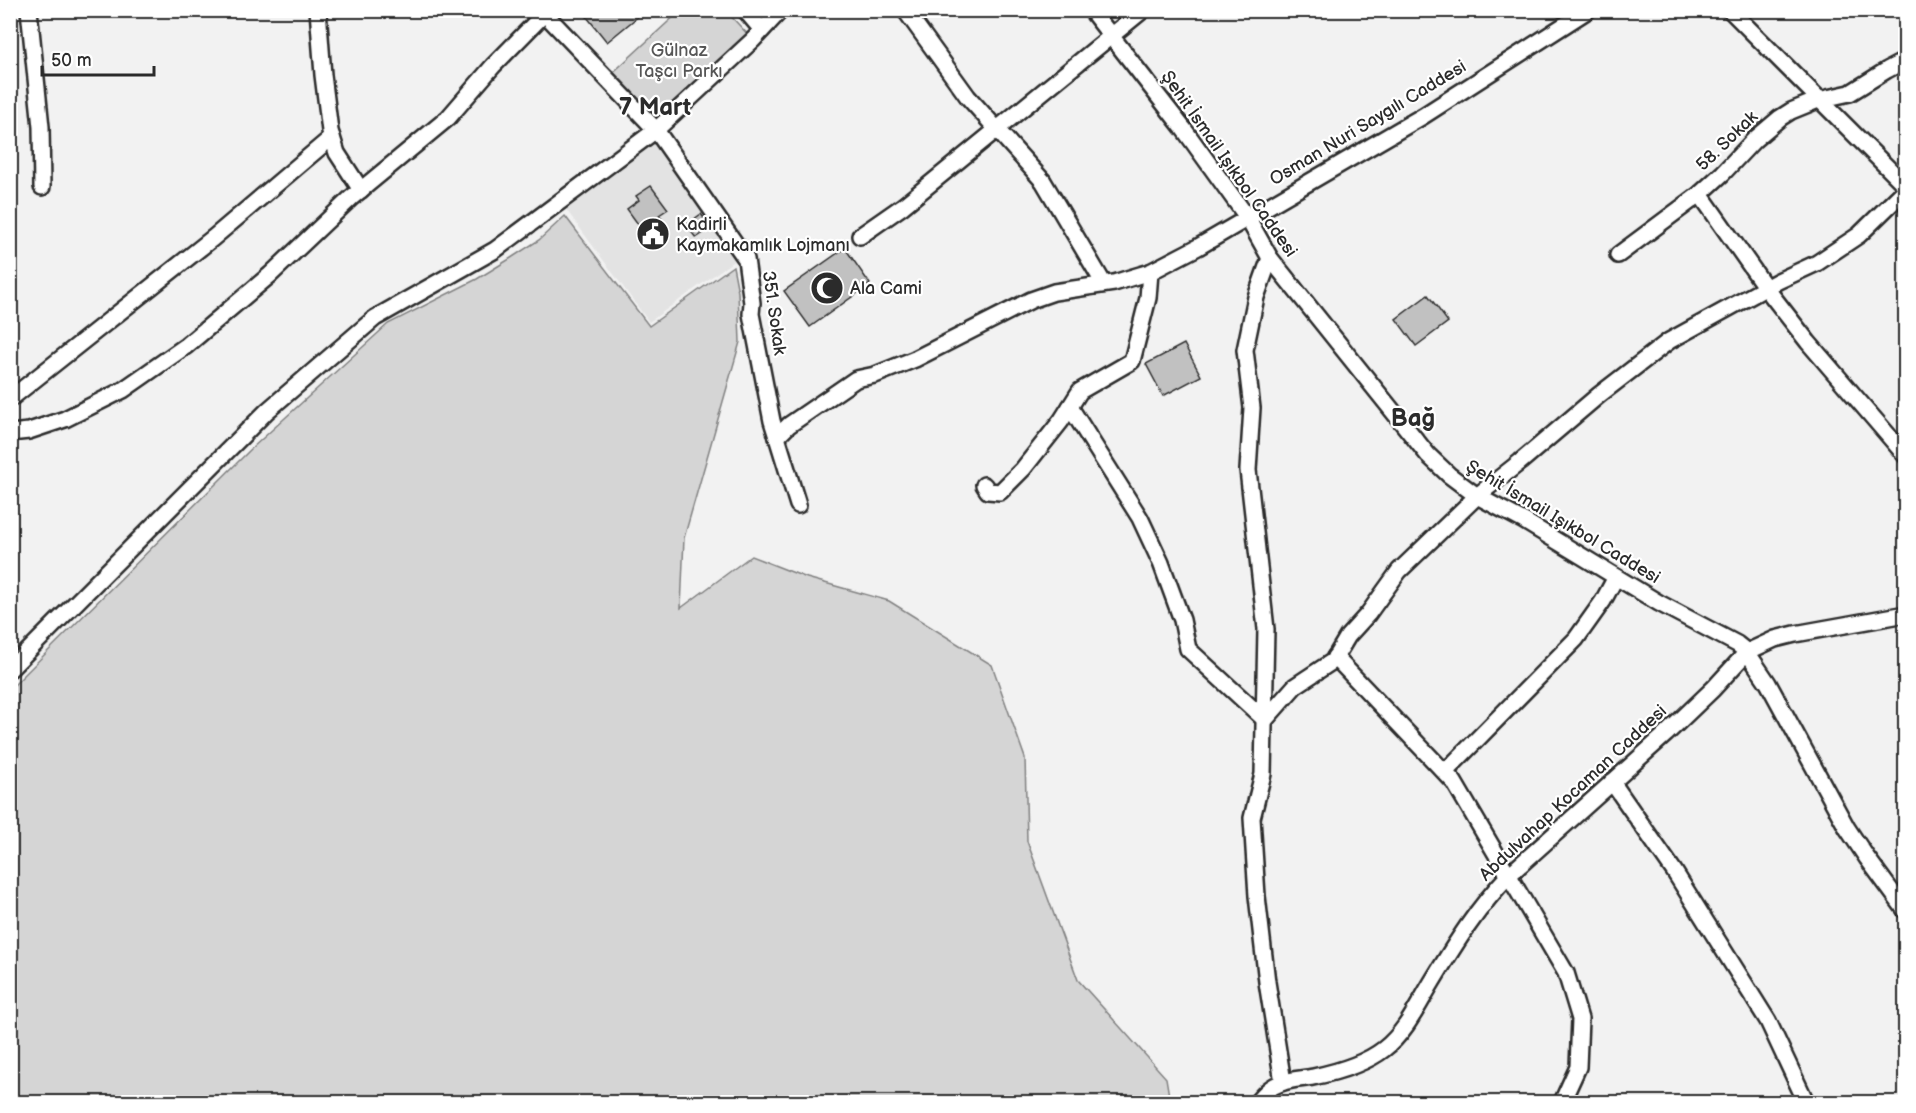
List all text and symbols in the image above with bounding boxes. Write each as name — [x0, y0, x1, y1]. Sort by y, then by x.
scale bar — [42, 39, 154, 77]
park label: Gülnaz Taşcı Parkı — [635, 40, 723, 82]
text: 50 m — [51, 50, 92, 71]
street label: Osman Nuri Saygılı Caddesi — [1266, 56, 1470, 190]
street label: Şehit İsmail Işıkbol Caddesi — [1157, 66, 1302, 261]
district label: 7 Mart — [619, 93, 691, 122]
street label: 58. Sokak — [1692, 106, 1762, 175]
place label: Kadirli Kaymakamlık Lojmanı — [676, 214, 850, 256]
public building icon: Kadirli Kaymakamlık Lojmanı — [635, 216, 671, 252]
street label: 351. Sokak — [758, 269, 790, 357]
mosque icon: Ala Cami — [809, 270, 845, 306]
place label: Ala Cami — [850, 278, 922, 299]
district label: Bağ — [1391, 404, 1435, 433]
street label: Şehit İsmail Işıkbol Caddesi — [1462, 455, 1664, 588]
street label: Abdulvahap Kocaman Caddesi — [1475, 701, 1671, 885]

